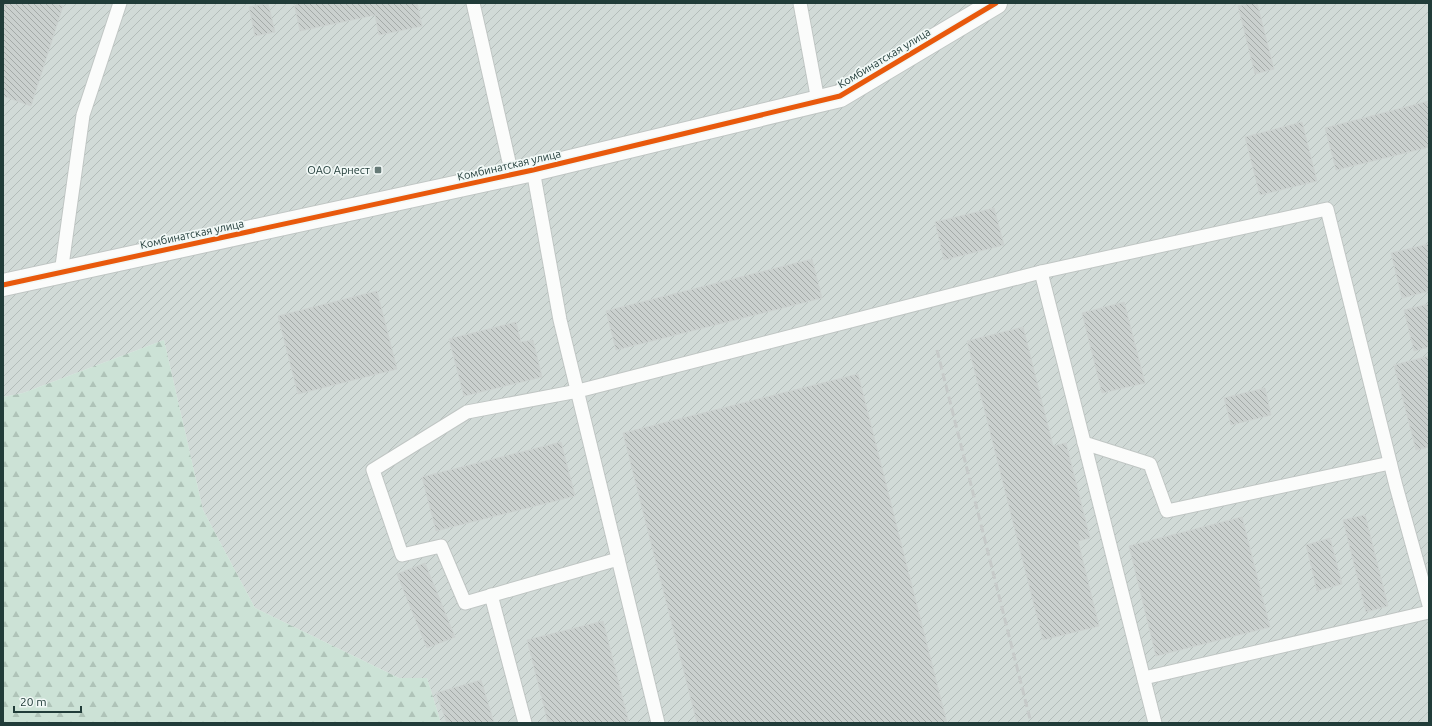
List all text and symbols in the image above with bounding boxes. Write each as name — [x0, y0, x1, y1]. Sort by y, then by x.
street label: Комбинатская улица — [836, 26, 932, 90]
street label: Комбинатская улица — [456, 147, 562, 183]
place label: ОАО Арнест — [307, 164, 370, 176]
marker: ОАО Арнест — [373, 165, 383, 175]
street label: Комбинатская улица — [139, 217, 245, 251]
scale bar — [14, 688, 81, 714]
text: 20 m — [20, 695, 47, 708]

